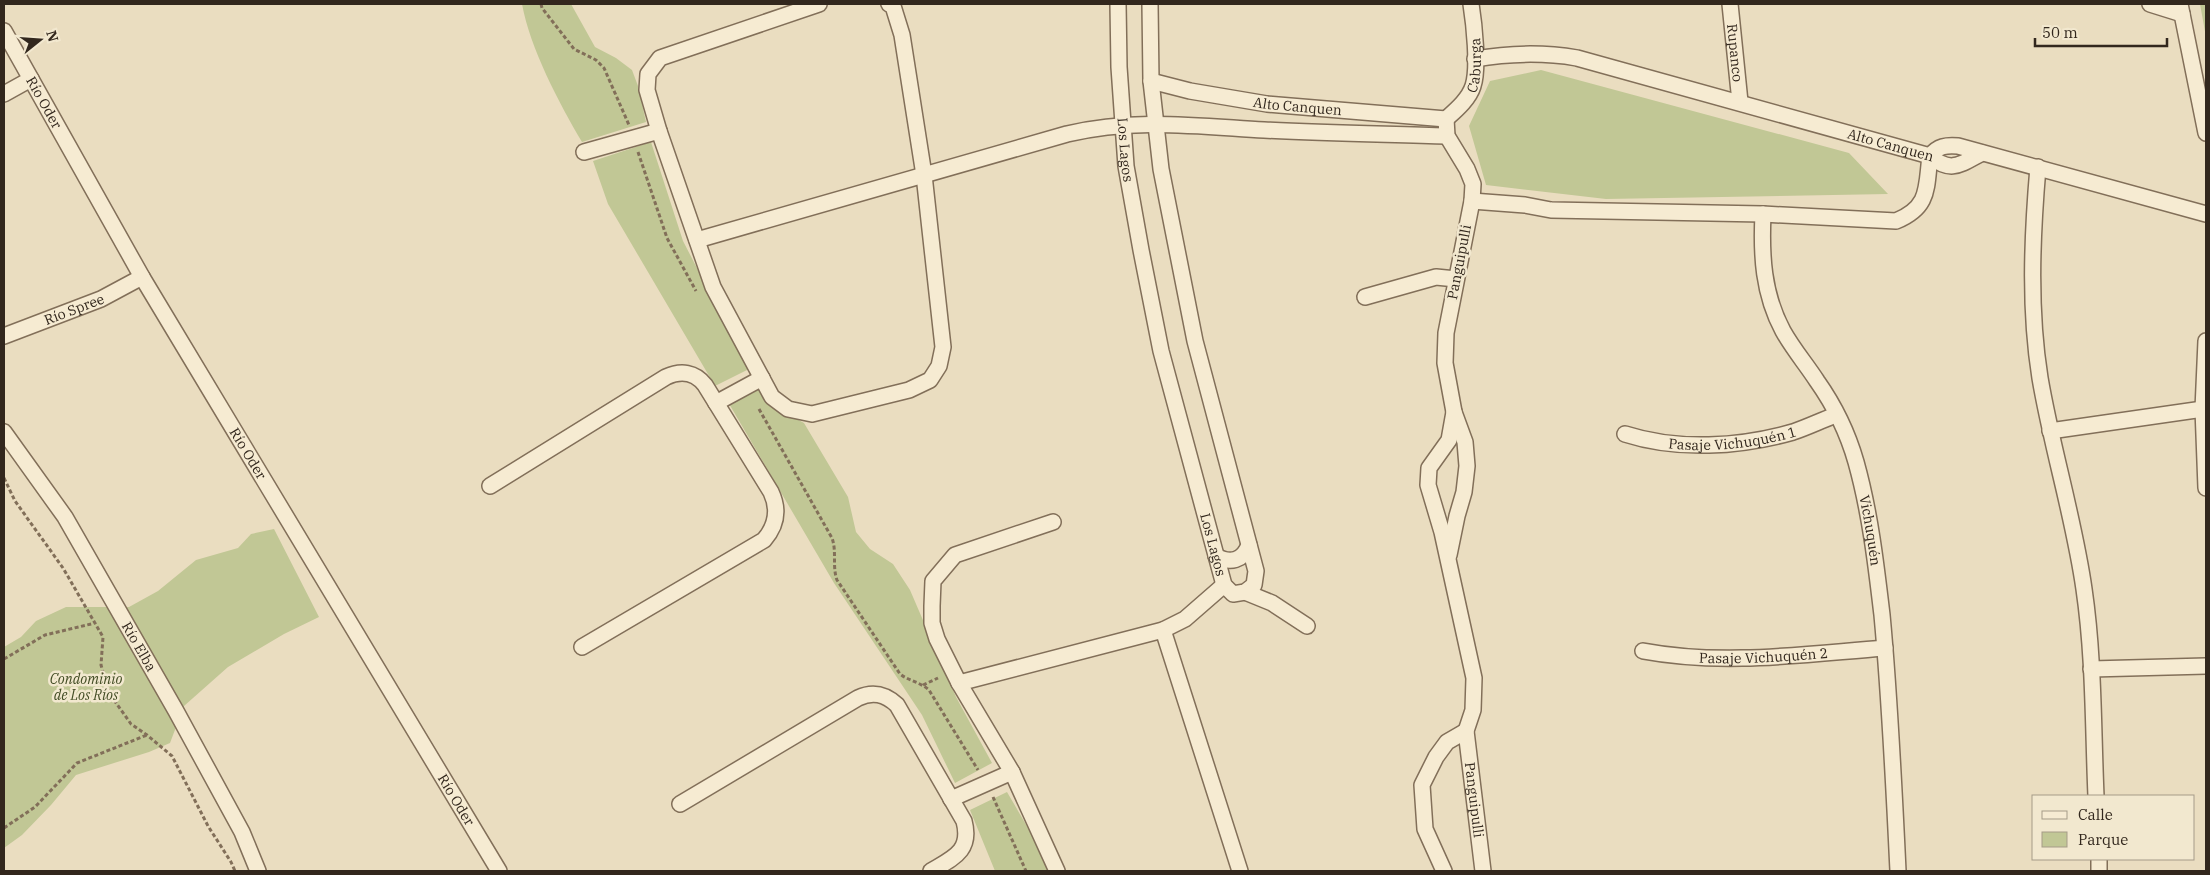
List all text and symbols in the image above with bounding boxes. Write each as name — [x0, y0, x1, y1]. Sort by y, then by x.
north arrow — [15, 15, 65, 65]
scale bar — [2035, 15, 2168, 47]
street label: Rupanco — [1723, 23, 1747, 83]
text: 50 m — [2042, 23, 2078, 42]
text: N — [42, 28, 63, 44]
street label: Caburga — [1462, 37, 1485, 95]
street label: Río Oder — [22, 73, 66, 133]
street label: Alto Canquen — [1252, 93, 1343, 119]
street label: Los Lagos — [1114, 117, 1138, 183]
street label: Alto Canquen — [1845, 125, 1936, 166]
street label: Panguipulli — [1443, 223, 1475, 301]
street label: Río Spree — [41, 290, 107, 329]
street label: Pasaje Vichuquén 1 — [1668, 422, 1799, 454]
street label: Río Oder — [226, 424, 271, 483]
street label: Vichuquén — [1855, 493, 1885, 567]
street label: Los Lagos — [1196, 511, 1230, 578]
street label: Río Elba — [118, 619, 161, 675]
street label: Pasaje Vichuquén 2 — [1699, 644, 1829, 667]
park label: Condominio de Los Ríos — [50, 670, 122, 704]
street label: Panguipulli — [1461, 761, 1488, 839]
street label: Río Oder — [434, 771, 479, 830]
legend — [2032, 795, 2195, 860]
text: Calle — [2078, 805, 2113, 824]
text: Parque — [2078, 830, 2128, 849]

